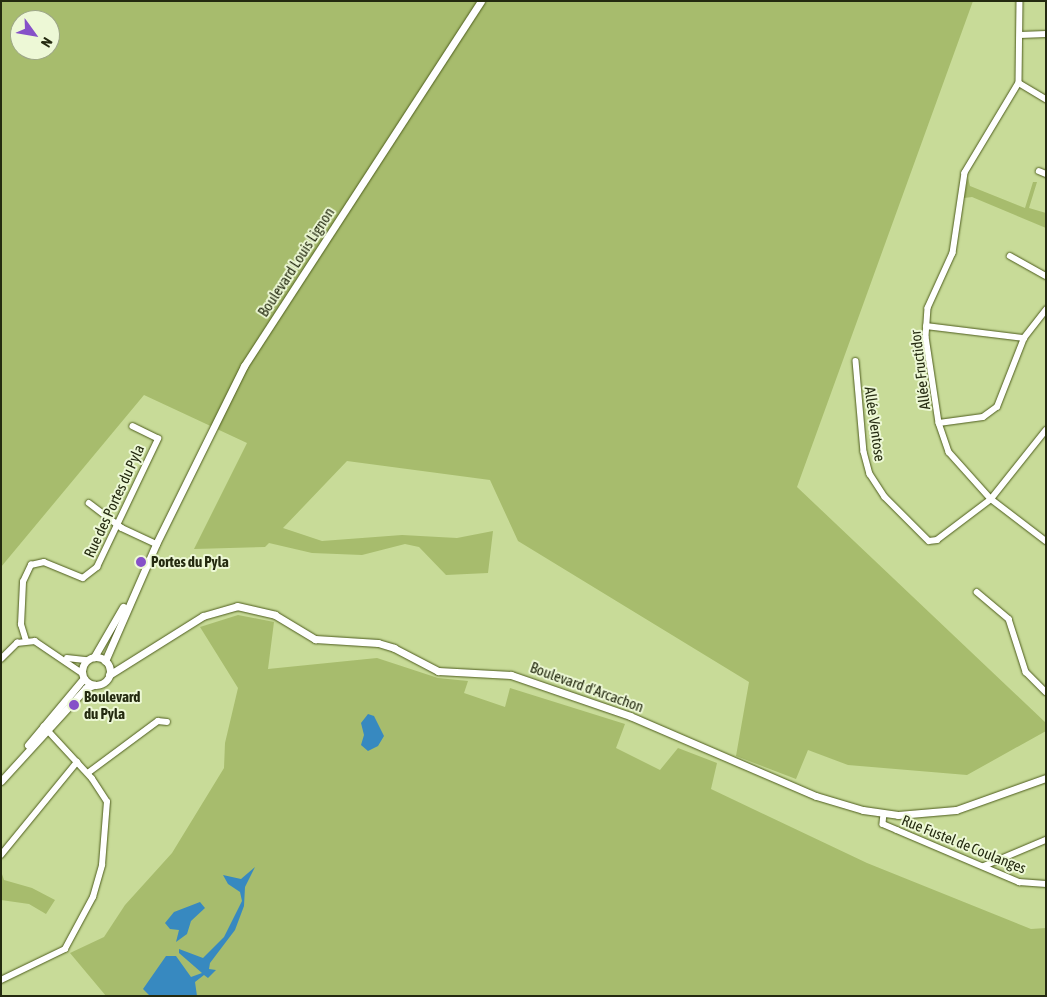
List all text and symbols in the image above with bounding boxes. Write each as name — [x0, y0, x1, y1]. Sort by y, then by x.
north arrow — [10, 10, 60, 60]
text: N — [38, 35, 56, 50]
street label: Boulevard Louis Lignon — [254, 204, 338, 320]
street label: Allée Fructidor — [906, 329, 934, 411]
street label: Allée Ventose — [861, 386, 889, 462]
street label: Rue des Portes du Pyla — [80, 442, 148, 560]
place label: Portes du Pyla — [151, 553, 229, 571]
marker: Portes du Pyla — [135, 556, 147, 568]
street label: Boulevard d'Arcachon — [528, 658, 646, 716]
place label: Boulevard du Pyla — [84, 687, 140, 722]
marker: Boulevard du Pyla — [68, 699, 80, 711]
street label: Rue Fustel de Coulanges — [899, 811, 1029, 877]

